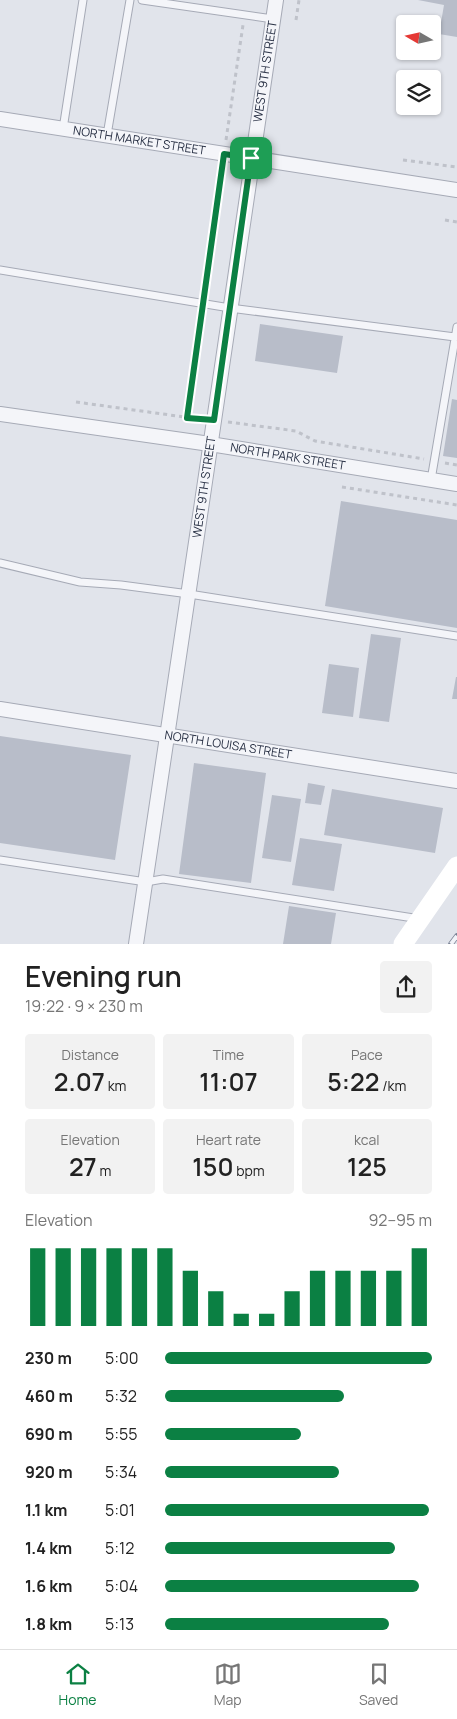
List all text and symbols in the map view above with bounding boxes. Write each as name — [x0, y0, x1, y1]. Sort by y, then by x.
north arrow — [396, 15, 441, 60]
map controls — [396, 15, 441, 115]
street label: WEST 9TH STREET — [249, 19, 281, 123]
button: layers — [396, 70, 441, 115]
street label: NORTH MARKET STREET — [72, 121, 208, 159]
pin — [230, 137, 272, 179]
icon: arrive — [237, 144, 265, 172]
street label: WEST 9TH STREET — [188, 434, 220, 539]
street label: NORTH PARK STREET — [229, 438, 348, 474]
street label: NORTH LOUISA STREET — [163, 726, 294, 763]
text: Evening run — [25, 957, 182, 995]
button: share — [380, 961, 432, 1013]
text: 19:22 · 9 × 230 m — [25, 995, 143, 1017]
text: Distance — [61, 1045, 119, 1064]
text: Time — [213, 1045, 244, 1064]
text: Pace — [351, 1045, 383, 1064]
text: 2.07 — [54, 1064, 105, 1099]
text: 11:07 — [199, 1064, 258, 1099]
text: 5:22 — [327, 1064, 379, 1099]
text: km — [105, 1076, 126, 1095]
text: /km — [379, 1076, 406, 1095]
text: Elevation — [61, 1130, 120, 1149]
text: Heart rate — [196, 1130, 261, 1149]
text: kcal — [354, 1130, 380, 1149]
text: 27 — [69, 1149, 97, 1184]
text: 150 — [192, 1149, 233, 1184]
text: 125 — [347, 1149, 387, 1184]
text: m — [97, 1161, 111, 1180]
text: bpm — [233, 1161, 265, 1180]
text: Elevation — [25, 1209, 93, 1231]
text: 92–95 m — [368, 1209, 432, 1231]
text: 230 m — [25, 1347, 72, 1369]
text: 5:00 — [105, 1347, 139, 1369]
text: 460 m — [25, 1385, 73, 1407]
text: 5:32 — [105, 1385, 137, 1407]
text: 690 m — [25, 1423, 73, 1445]
text: 5:55 — [105, 1423, 138, 1445]
text: 920 m — [25, 1461, 73, 1483]
text: 5:34 — [105, 1461, 137, 1483]
text: 1.1 km — [25, 1499, 68, 1521]
text: 5:01 — [105, 1499, 135, 1521]
text: 1.4 km — [25, 1537, 72, 1559]
text: 5:12 — [105, 1537, 134, 1559]
text: 1.6 km — [25, 1575, 72, 1597]
text: 5:04 — [105, 1575, 138, 1597]
text: 1.8 km — [25, 1613, 72, 1635]
text: 5:13 — [105, 1613, 134, 1635]
tab: Home — [59, 1660, 96, 1709]
tab: Map — [214, 1660, 242, 1709]
tab: Saved — [359, 1660, 398, 1709]

